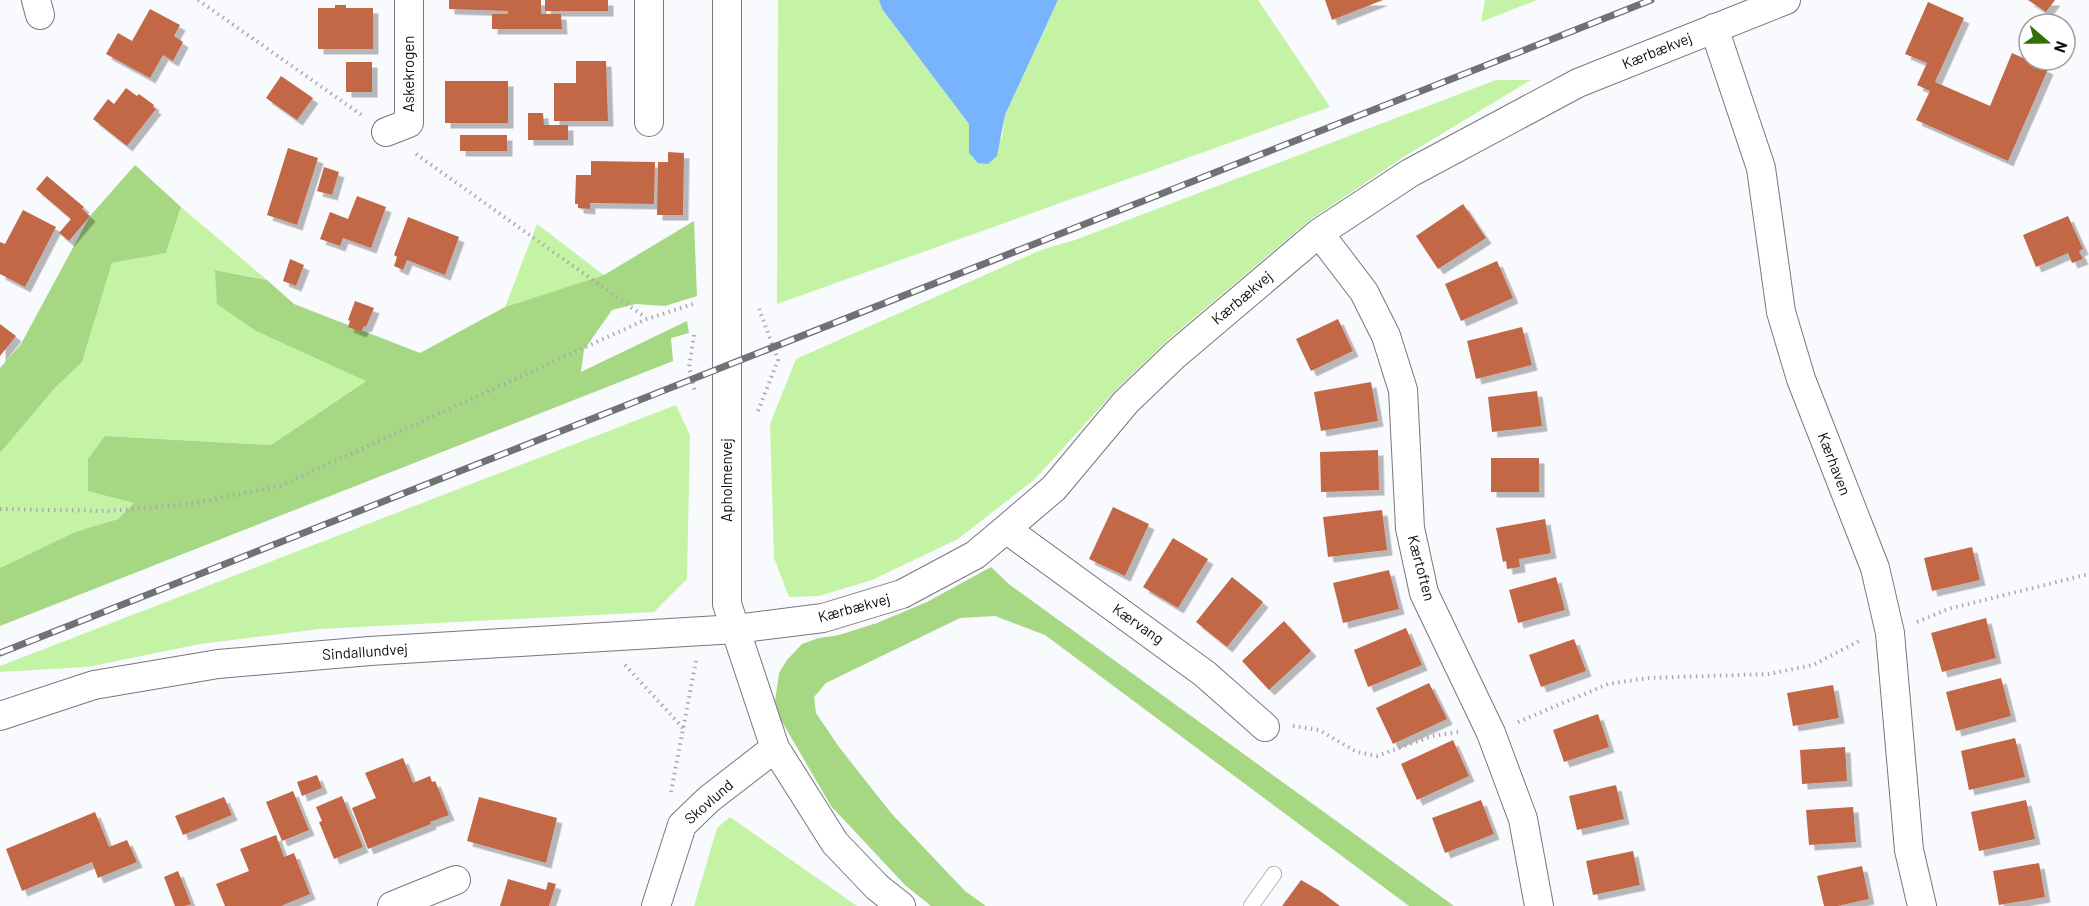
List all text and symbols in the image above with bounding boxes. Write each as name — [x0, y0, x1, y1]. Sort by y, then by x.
north arrow — [2017, 12, 2077, 72]
street label: Kærbækvej — [1619, 28, 1694, 72]
street label: Askekrogen — [399, 36, 417, 112]
text: N — [2051, 39, 2072, 56]
street label: Kærbækvej — [1207, 267, 1275, 328]
street label: Kærhaven — [1815, 430, 1855, 498]
street label: Apholmenvej — [717, 438, 735, 522]
street label: Kærtoften — [1405, 533, 1439, 603]
street label: Kærbækvej — [816, 589, 892, 625]
street label: Kærvang — [1110, 599, 1168, 647]
street label: Sindallundvej — [321, 639, 408, 663]
street label: Skovlund — [680, 775, 736, 827]

